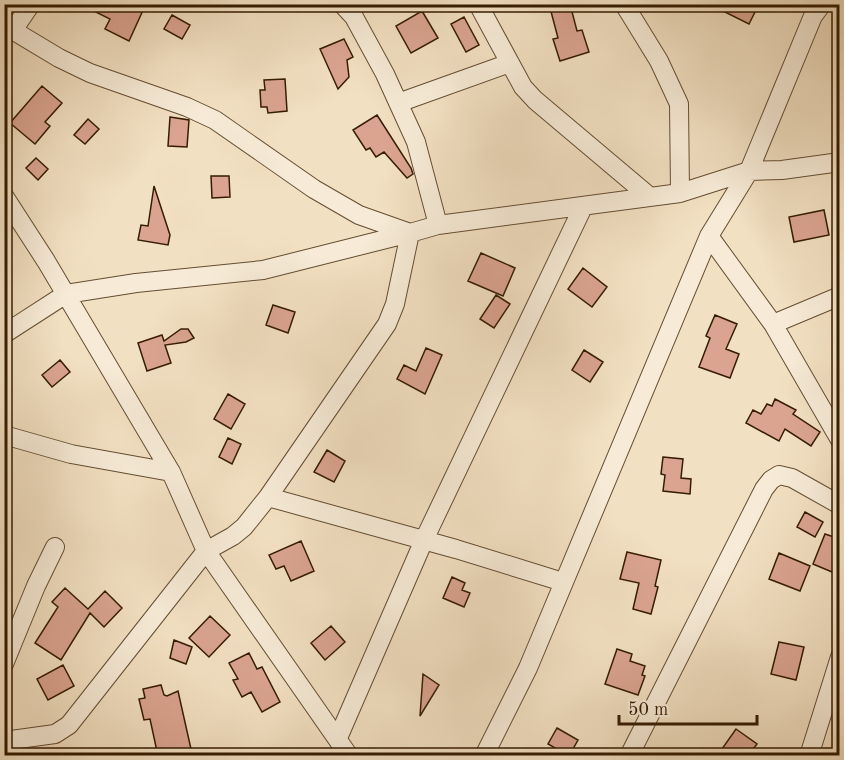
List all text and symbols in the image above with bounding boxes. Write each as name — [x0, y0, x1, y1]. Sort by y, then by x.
scale bar — [619, 688, 757, 726]
text: 50 m — [628, 701, 668, 719]

